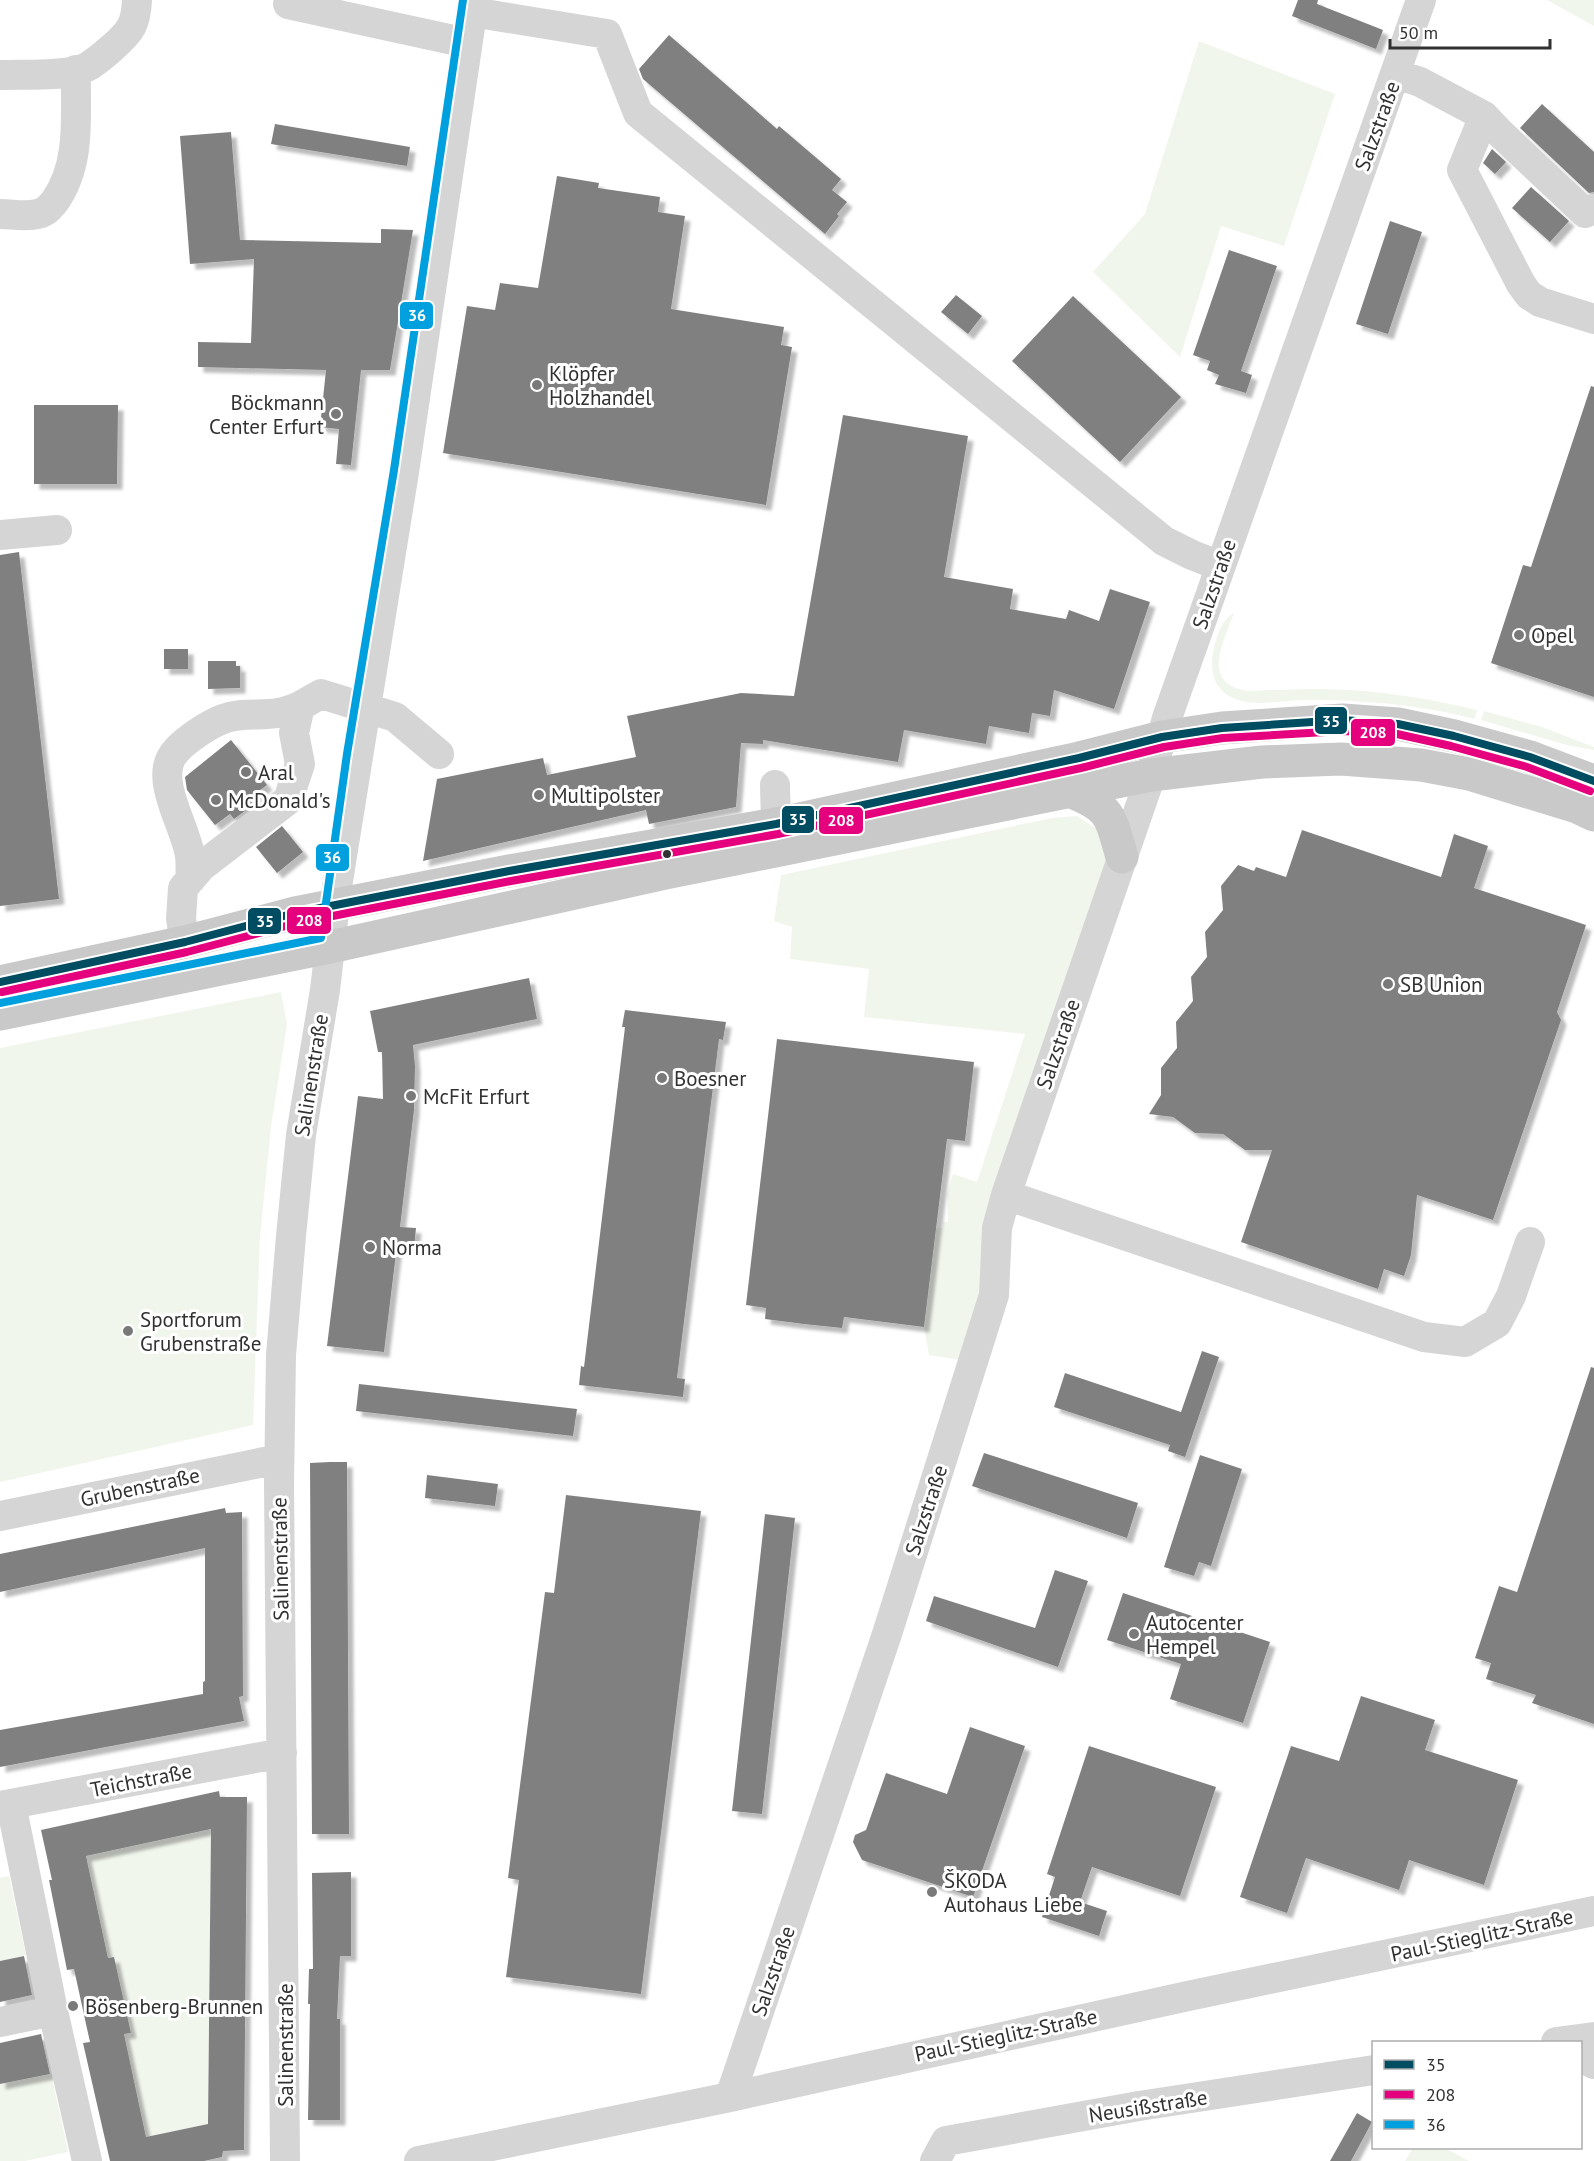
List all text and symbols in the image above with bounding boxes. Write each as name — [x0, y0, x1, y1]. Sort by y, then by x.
scale bar — [1390, 12, 1550, 50]
text: 50 m — [1399, 21, 1438, 44]
street label: Salzstraße — [1348, 77, 1406, 175]
line badge: 36 — [399, 301, 434, 330]
text: 36 — [408, 305, 426, 325]
place label: Klöpfer Holzhandel — [549, 360, 651, 411]
marker: Klöpfer Holzhandel — [530, 378, 544, 392]
place label: Böckmann Center Erfurt — [209, 389, 324, 440]
marker: Böckmann Center Erfurt — [329, 407, 343, 421]
street label: Salzstraße — [1186, 535, 1242, 633]
place label: Opel — [1531, 622, 1574, 649]
marker: Opel — [1512, 628, 1526, 642]
line badge: 35 — [1314, 706, 1348, 735]
text: 35 — [1322, 711, 1340, 731]
line badge: 208 — [1350, 718, 1396, 747]
text: 208 — [1359, 722, 1387, 742]
place label: Aral — [258, 759, 294, 786]
marker: Aral — [239, 765, 253, 779]
place label: Multipolster — [551, 782, 660, 809]
place label: McDonald's — [228, 787, 331, 814]
marker: Multipolster — [532, 788, 546, 802]
marker: McDonald's — [209, 793, 223, 807]
line badge: 35 — [781, 805, 815, 834]
line badge: 208 — [818, 806, 864, 835]
text: 35 — [789, 809, 807, 829]
text: 208 — [827, 810, 855, 830]
line badge: 36 — [315, 843, 350, 872]
text: 36 — [323, 847, 341, 867]
unlabelled marker — [661, 848, 673, 860]
line badge: 208 — [286, 906, 332, 935]
line badge: 35 — [247, 907, 282, 935]
text: 208 — [295, 910, 323, 930]
text: 35 — [256, 911, 274, 931]
place label: SB Union — [1400, 971, 1483, 998]
marker: SB Union — [1381, 977, 1395, 991]
street label: Salzstraße — [1030, 995, 1086, 1093]
street label: Salinenstraße — [288, 1012, 334, 1138]
place label: Boesner — [674, 1065, 746, 1092]
marker: Boesner — [655, 1071, 669, 1085]
place label: McFit Erfurt — [423, 1083, 530, 1110]
marker: McFit Erfurt — [404, 1089, 418, 1103]
place label: Norma — [382, 1234, 442, 1261]
marker: Norma — [363, 1240, 377, 1254]
place label: Sportforum Grubenstraße — [140, 1306, 261, 1357]
marker: Sportforum Grubenstraße — [121, 1324, 135, 1338]
street label: Grubenstraße — [78, 1461, 202, 1513]
street label: Salzstraße — [899, 1461, 953, 1559]
street label: Salinenstraße — [265, 1497, 295, 1621]
place label: Autocenter Hempel — [1146, 1609, 1244, 1660]
marker: Autocenter Hempel — [1127, 1627, 1141, 1641]
street label: Teichstraße — [88, 1757, 194, 1803]
place label: ŠKODA Autohaus Liebe — [944, 1867, 1083, 1918]
marker: ŠKODA Autohaus Liebe — [925, 1885, 939, 1899]
street label: Paul-Stieglitz-Straße — [1388, 1902, 1576, 1968]
street label: Salzstraße — [745, 1922, 801, 2020]
street label: Salinenstraße — [272, 1983, 299, 2107]
place label: Bösenberg-Brunnen — [85, 1993, 263, 2020]
marker: Bösenberg-Brunnen — [66, 1999, 80, 2013]
street label: Paul-Stieglitz-Straße — [912, 2002, 1100, 2068]
legend — [1372, 2041, 1582, 2149]
text: 35 — [1426, 2053, 1446, 2076]
street label: Neusißstraße — [1087, 2083, 1209, 2129]
text: 208 — [1426, 2083, 1455, 2106]
text: 36 — [1426, 2113, 1446, 2136]

